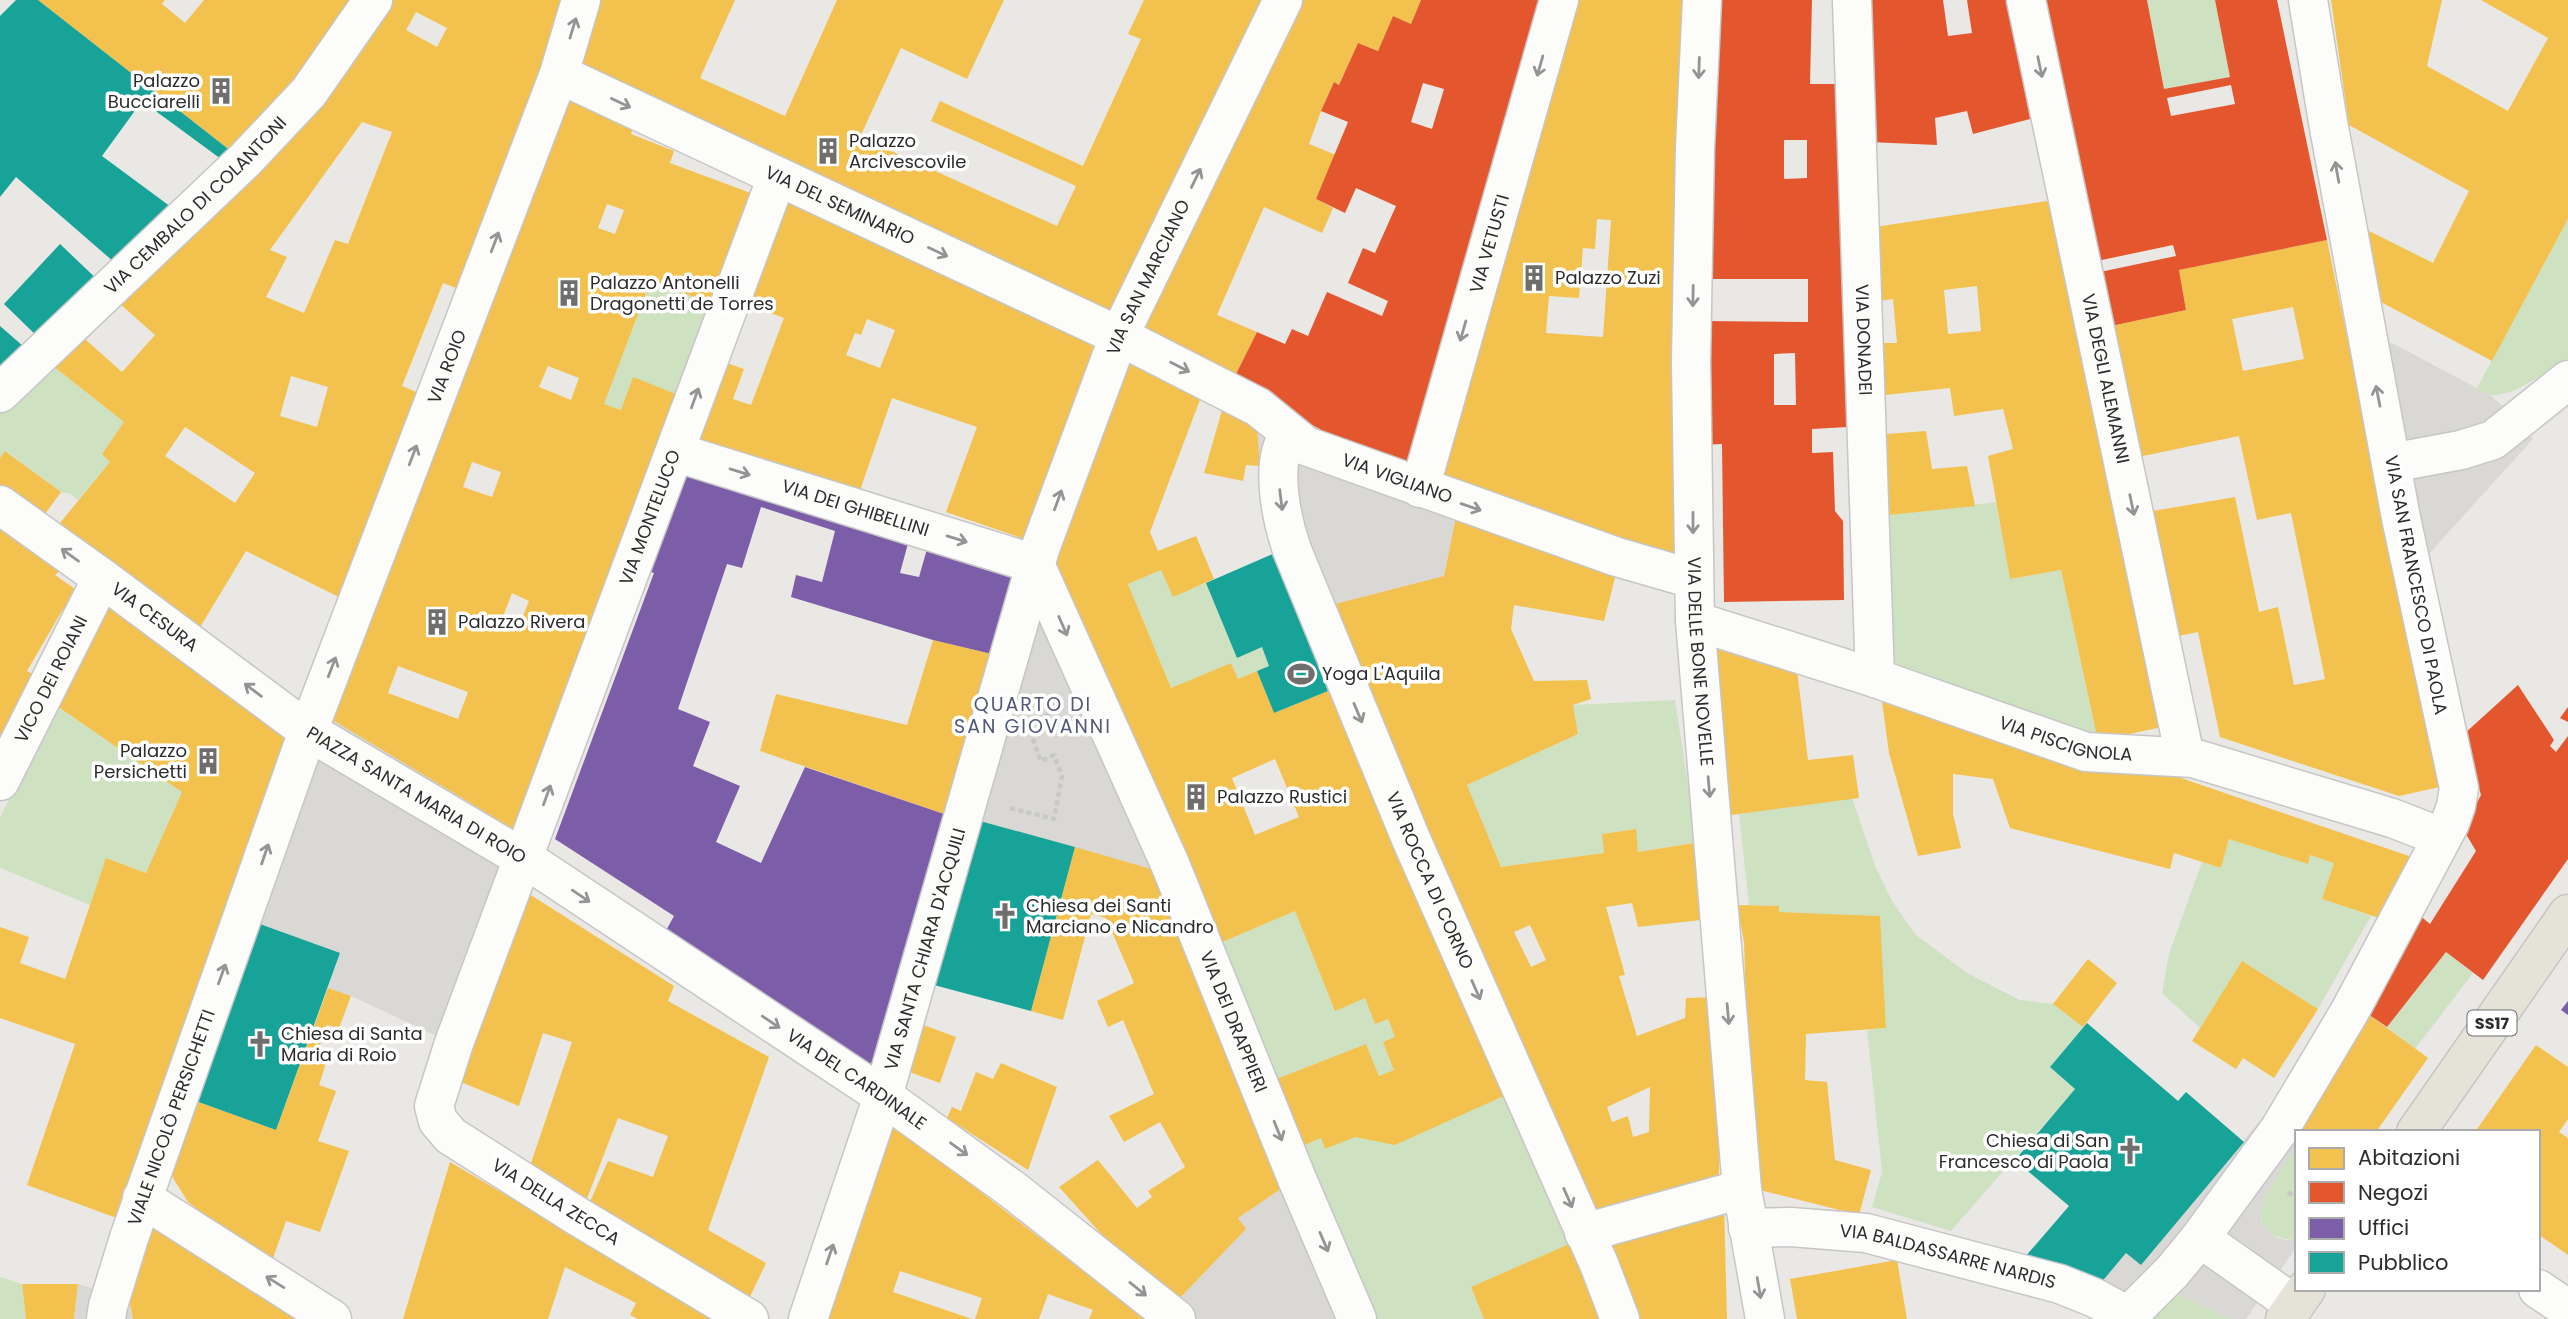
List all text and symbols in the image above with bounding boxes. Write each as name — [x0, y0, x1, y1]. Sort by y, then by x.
one-way arrow — [567, 18, 580, 40]
one-way arrow — [1532, 54, 1545, 76]
one-way arrow — [2034, 55, 2048, 78]
one-way arrow — [1692, 56, 1705, 79]
place label: Palazzo Bucciarelli — [108, 68, 200, 114]
building icon: Palazzo Bucciarelli — [206, 76, 236, 106]
one-way arrow — [610, 97, 631, 110]
street label: VIA CEMBALO DI COLANTONI — [98, 110, 292, 300]
place label: Palazzo Arcivescovile — [849, 128, 966, 174]
building icon: Palazzo Arcivescovile — [813, 136, 843, 166]
street label: VIA DEL SEMINARIO — [761, 159, 919, 251]
one-way arrow — [2330, 161, 2343, 184]
one-way arrow — [1190, 168, 1203, 189]
street label: VIA VETUSTI — [1463, 191, 1515, 296]
street label: VIA SAN MARCIANO — [1100, 195, 1196, 358]
one-way arrow — [489, 232, 502, 254]
one-way arrow — [927, 246, 948, 259]
building icon: Palazzo Zuzi — [1519, 263, 1549, 293]
place label: Palazzo Zuzi — [1555, 265, 1661, 290]
place label: Palazzo Antonelli Dragonetti de Torres — [590, 270, 774, 316]
building icon: Palazzo Antonelli Dragonetti de Torres — [554, 278, 584, 308]
one-way arrow — [1686, 284, 1700, 307]
street label: VIA DONADEI — [1850, 284, 1878, 396]
street label: VIA DEGLI ALEMANNI — [2076, 291, 2136, 466]
one-way arrow — [1455, 320, 1468, 342]
street label: VIA ROIO — [421, 326, 472, 407]
one-way arrow — [1169, 361, 1190, 375]
one-way arrow — [2371, 385, 2385, 408]
one-way arrow — [690, 387, 702, 409]
one-way arrow — [408, 444, 421, 466]
street label: VIA MONTELUCO — [613, 446, 686, 589]
street label: VIA VIGLIANO — [1339, 447, 1456, 509]
street label: VIA SAN FRANCESCO DI PAOLA — [2379, 453, 2454, 717]
one-way arrow — [729, 467, 751, 480]
street label: VIA DEI GHIBELLINI — [779, 473, 932, 542]
one-way arrow — [1274, 488, 1287, 511]
one-way arrow — [1053, 489, 1065, 511]
one-way arrow — [2126, 493, 2140, 516]
one-way arrow — [1459, 502, 1481, 514]
one-way arrow — [1686, 511, 1700, 534]
one-way arrow — [946, 534, 968, 547]
one-way arrow — [61, 548, 80, 562]
street label: VIA DELLE BONE NOVELLE — [1682, 557, 1720, 767]
street label: VIA CESURA — [106, 576, 204, 657]
building icon: Palazzo Rivera — [422, 607, 452, 637]
place label: Palazzo Rivera — [458, 609, 585, 634]
street label: VICO DEI ROIANI — [8, 611, 93, 747]
one-way arrow — [1057, 615, 1070, 636]
one-way arrow — [327, 657, 339, 678]
sports icon: Yoga L'Aquila — [1286, 659, 1316, 689]
place label: Yoga L'Aquila — [1322, 661, 1441, 686]
one-way arrow — [244, 683, 263, 698]
district label: QUARTO DI SAN GIOVANNI — [954, 691, 1112, 740]
one-way arrow — [1352, 702, 1365, 724]
street label: VIA PISCIGNOLA — [1996, 709, 2133, 767]
street label: PIAZZA SANTA MARIA DI ROIO — [302, 720, 531, 870]
place label: Palazzo Persichetti — [94, 738, 187, 784]
building icon: Palazzo Persichetti — [193, 746, 223, 776]
one-way arrow — [1703, 775, 1716, 798]
building icon: Palazzo Rustici — [1181, 782, 1211, 812]
one-way arrow — [542, 784, 555, 806]
place label: Palazzo Rustici — [1217, 784, 1347, 809]
street label: VIA ROCCA DI CORNO — [1381, 788, 1480, 973]
street label: VIA SANTA CHIARA D'ACQUILI — [878, 825, 971, 1073]
one-way arrow — [260, 843, 272, 865]
one-way arrow — [571, 889, 590, 903]
place label: Chiesa dei Santi Marciano e Nicandro — [1026, 893, 1214, 939]
church icon: Chiesa dei Santi Marciano e Nicandro — [990, 901, 1020, 931]
street label: VIA DEI DRAPPIERI — [1194, 947, 1274, 1096]
one-way arrow — [217, 963, 229, 985]
one-way arrow — [1471, 979, 1484, 1000]
one-way arrow — [1722, 1002, 1735, 1025]
street label: VIALE NICOLÒ PERSICHETTI — [121, 1006, 221, 1229]
road number: SS17 — [2468, 1010, 2516, 1036]
one-way arrow — [760, 1015, 780, 1029]
place label: Chiesa di Santa Maria di Roio — [281, 1021, 423, 1067]
street label: VIA DEL CARDINALE — [782, 1023, 932, 1135]
church icon: Chiesa di Santa Maria di Roio — [245, 1029, 275, 1059]
one-way arrow — [1272, 1120, 1285, 1142]
place label: Chiesa di San Francesco di Paola — [1939, 1128, 2109, 1174]
legend — [2295, 1130, 2540, 1291]
church icon: Chiesa di San Francesco di Paola — [2115, 1136, 2145, 1166]
one-way arrow — [949, 1142, 968, 1157]
text: Abitazioni — [2358, 1143, 2460, 1172]
street label: VIA DELLA ZECCA — [487, 1152, 625, 1251]
text: Negozi — [2358, 1178, 2428, 1207]
one-way arrow — [1562, 1187, 1575, 1208]
text: Uffici — [2358, 1213, 2409, 1242]
street label: VIA BALDASSARRE NARDIS — [1839, 1218, 2059, 1294]
one-way arrow — [1318, 1231, 1331, 1252]
one-way arrow — [825, 1244, 837, 1266]
text: Pubblico — [2358, 1248, 2449, 1277]
one-way arrow — [265, 1275, 285, 1289]
one-way arrow — [1753, 1276, 1766, 1299]
one-way arrow — [1129, 1281, 1147, 1297]

